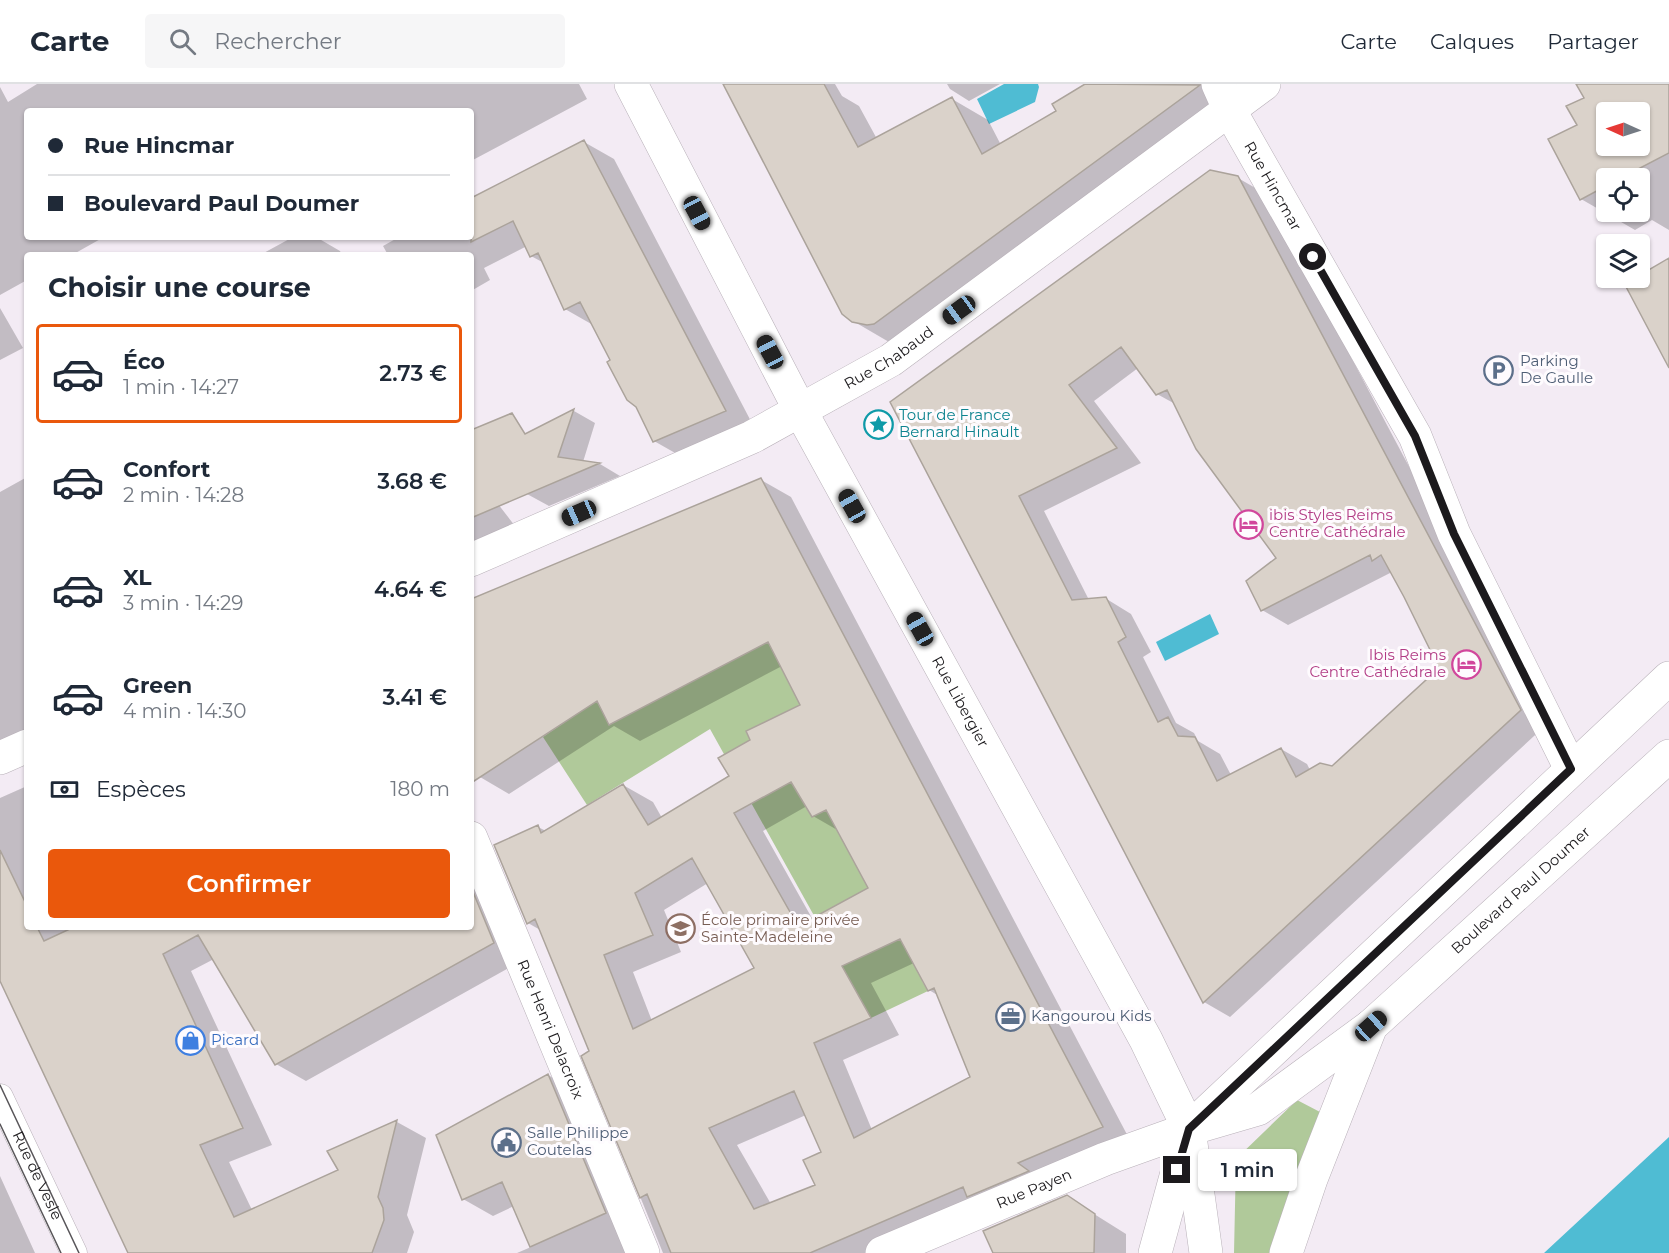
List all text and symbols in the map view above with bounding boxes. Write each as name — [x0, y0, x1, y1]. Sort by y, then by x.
search box — [145, 14, 565, 68]
text: Carte — [30, 24, 109, 58]
icon: search — [166, 25, 199, 58]
text: Rechercher — [214, 28, 342, 55]
text: Carte — [1340, 29, 1397, 54]
text: Calques — [1430, 29, 1514, 54]
text: Partager — [1547, 29, 1639, 54]
north arrow — [1596, 102, 1650, 156]
map controls — [1596, 102, 1650, 288]
text: Rue Hincmar — [84, 132, 234, 159]
street label: Rue Hincmar — [1240, 138, 1306, 234]
button: locate — [1596, 168, 1650, 222]
text: Boulevard Paul Doumer — [84, 190, 359, 217]
car — [681, 193, 713, 233]
button: layers — [1596, 234, 1650, 288]
route start — [1299, 243, 1326, 270]
text: Choisir une course — [48, 271, 311, 304]
car — [939, 292, 979, 328]
street label: Rue Chabaud — [841, 322, 937, 393]
car — [754, 332, 786, 372]
icon: car — [51, 347, 105, 401]
text: Éco — [123, 348, 165, 375]
place label: Parking De Gaulle — [1520, 351, 1593, 387]
parking icon: Parking De Gaulle — [1483, 354, 1515, 386]
text: 2.73 € — [379, 360, 447, 387]
text: 1 min · 14:27 — [123, 375, 239, 399]
place label: Tour de France Bernard Hinault — [899, 405, 1019, 441]
place icon: Tour de France Bernard Hinault — [862, 408, 894, 440]
icon: car — [51, 455, 105, 509]
text: Confort — [123, 456, 210, 483]
text: 3.68 € — [377, 468, 447, 495]
text: 2 min · 14:28 — [123, 483, 244, 507]
car — [835, 486, 869, 526]
car — [559, 497, 599, 529]
place label: ibis Styles Reims Centre Cathédrale — [1269, 505, 1406, 541]
hotel icon: ibis Styles Reims Centre Cathédrale — [1232, 508, 1264, 540]
icon: car — [51, 563, 105, 617]
text: XL — [123, 564, 152, 591]
text: 4.64 € — [374, 576, 447, 603]
text: 3 min · 14:29 — [123, 591, 244, 615]
car — [903, 609, 937, 649]
place label: Ibis Reims Centre Cathédrale — [1309, 645, 1446, 681]
hotel icon: Ibis Reims Centre Cathédrale — [1451, 648, 1483, 680]
street label: Rue Libergier — [928, 653, 993, 750]
icon: car — [51, 671, 105, 725]
text: Green — [123, 672, 192, 699]
text: 3.41 € — [382, 684, 447, 711]
text: 4 min · 14:30 — [123, 699, 246, 723]
icon: cash — [48, 773, 81, 806]
text: Espèces — [96, 776, 186, 803]
text: 180 m — [390, 777, 450, 801]
street label: Boulevard Paul Doumer — [1447, 822, 1594, 958]
button: Confirmer — [48, 849, 450, 918]
place label: École primaire privée Sainte-Madeleine — [701, 910, 860, 946]
school or university icon: École primaire privée Sainte-Madeleine — [664, 913, 696, 945]
street label: Rue Henri Delacroix — [513, 956, 588, 1102]
office icon: Kangourou Kids — [994, 1000, 1026, 1032]
place label: Kangourou Kids — [1031, 1006, 1152, 1025]
car — [1352, 1007, 1390, 1045]
shop icon: Picard — [174, 1024, 206, 1056]
place label: Picard — [211, 1030, 259, 1049]
place label: Salle Philippe Coutelas — [527, 1123, 629, 1159]
public building icon: Salle Philippe Coutelas — [490, 1126, 522, 1158]
street label: Rue de Vesle — [9, 1128, 67, 1223]
callout: 1 min — [1198, 1149, 1297, 1191]
route end — [1163, 1156, 1190, 1183]
text: 1 min — [1221, 1158, 1274, 1182]
street label: Rue Payen — [993, 1164, 1074, 1213]

